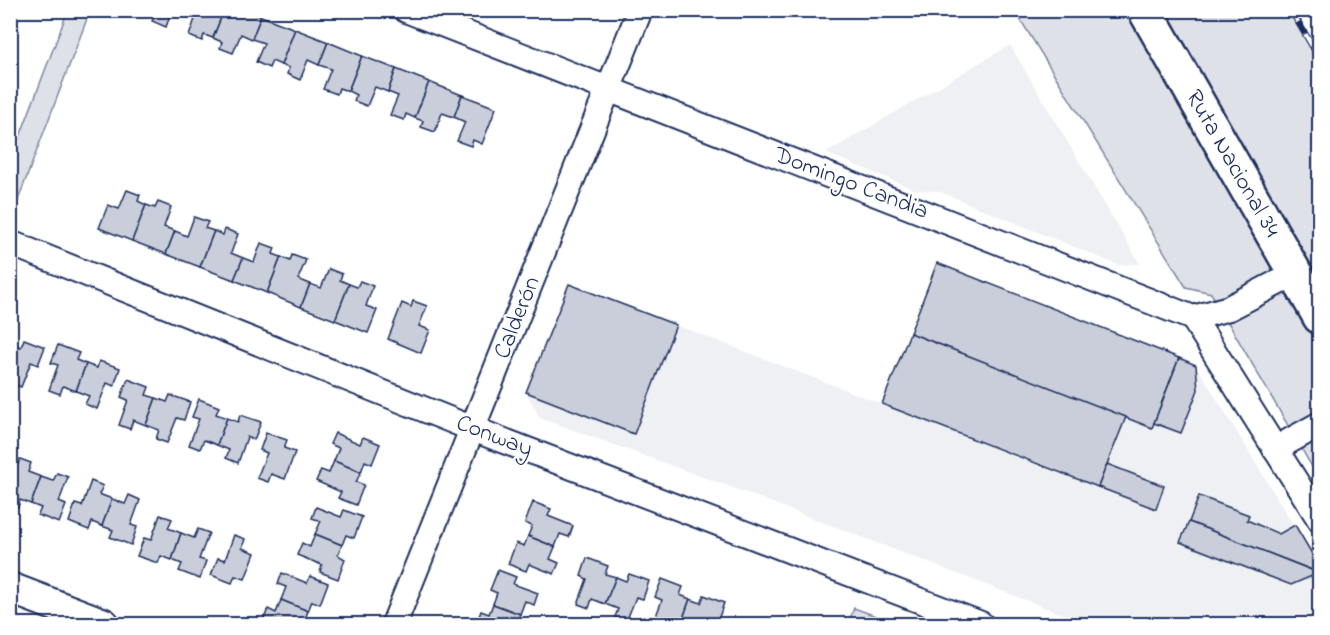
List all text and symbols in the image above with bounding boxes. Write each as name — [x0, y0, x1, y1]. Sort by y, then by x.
street label: Ruta Nacional 34 — [1176, 84, 1289, 244]
street label: Domingo Candia — [768, 138, 933, 230]
street label: Calderón — [486, 271, 550, 365]
street label: Conway — [450, 406, 537, 469]

